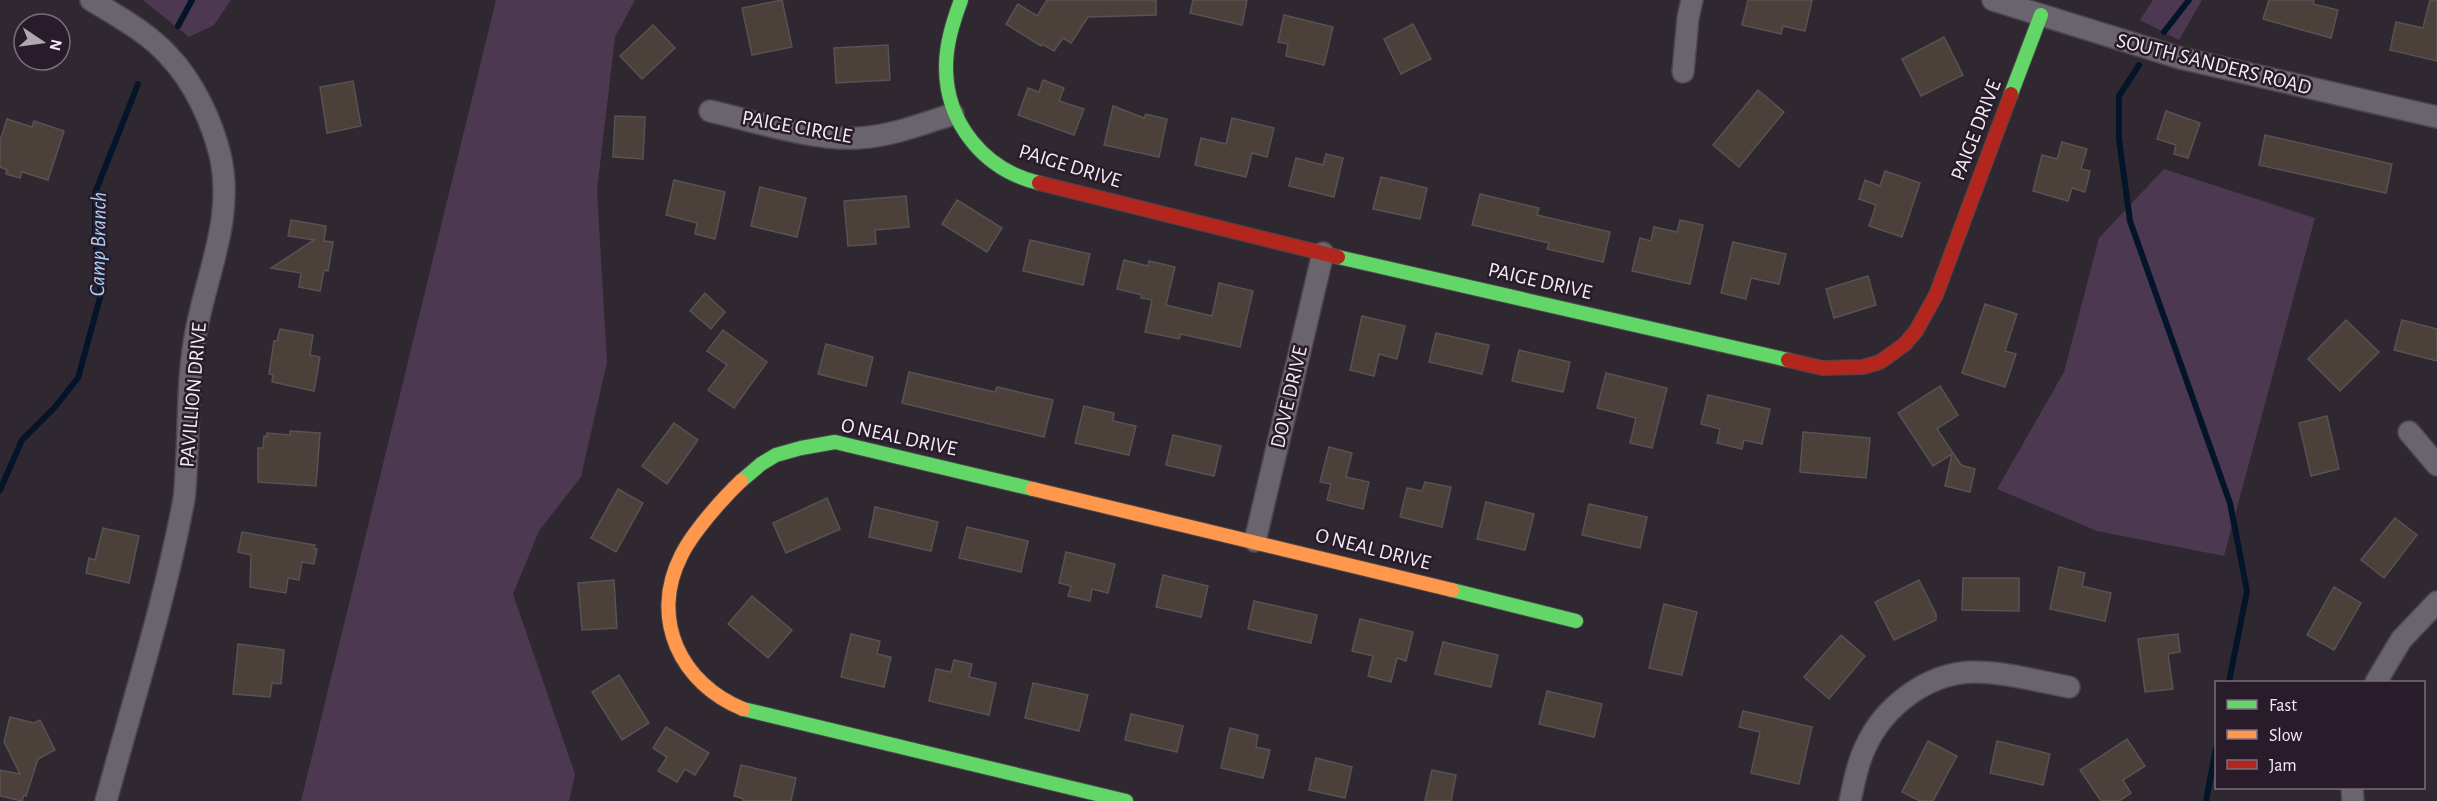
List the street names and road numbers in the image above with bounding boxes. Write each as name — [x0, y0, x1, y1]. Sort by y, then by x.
street label: SOUTH SANDERS ROAD — [2115, 30, 2313, 98]
street label: PAIGE DRIVE — [1947, 77, 2005, 183]
street label: PAIGE CIRCLE — [740, 107, 854, 147]
street label: PAIGE DRIVE — [1016, 140, 1124, 192]
street label: PAIGE DRIVE — [1486, 259, 1594, 303]
street label: PAVILLION DRIVE — [176, 322, 210, 468]
street label: DOVE DRIVE — [1267, 344, 1311, 450]
street label: O NEAL DRIVE — [839, 414, 959, 460]
street label: O NEAL DRIVE — [1313, 525, 1433, 573]

